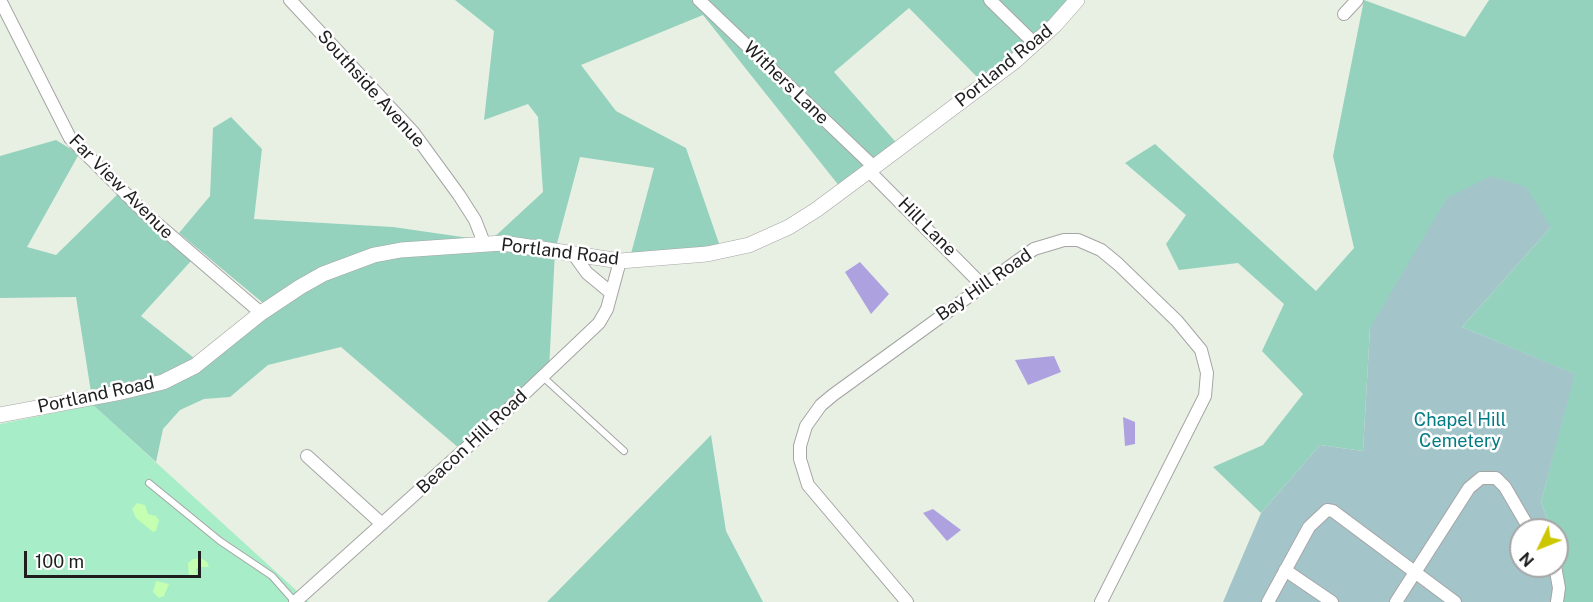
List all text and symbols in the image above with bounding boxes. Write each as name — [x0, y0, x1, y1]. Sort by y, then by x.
street label: Portland Road — [951, 20, 1057, 112]
street label: Southside Avenue — [313, 26, 429, 152]
street label: Withers Lane — [739, 37, 833, 129]
street label: Far View Avenue — [64, 130, 178, 244]
street label: Hill Lane — [893, 193, 961, 261]
street label: Portland Road — [500, 234, 620, 270]
street label: Bay Hill Road — [932, 244, 1036, 326]
street label: Portland Road — [36, 372, 156, 418]
street label: Beacon Hill Road — [412, 385, 532, 499]
park label: Chapel Hill Cemetery — [1414, 409, 1506, 452]
north arrow — [1509, 518, 1569, 578]
scale bar — [27, 539, 204, 577]
text: N — [1516, 548, 1538, 570]
text: 100 m — [35, 551, 84, 572]

